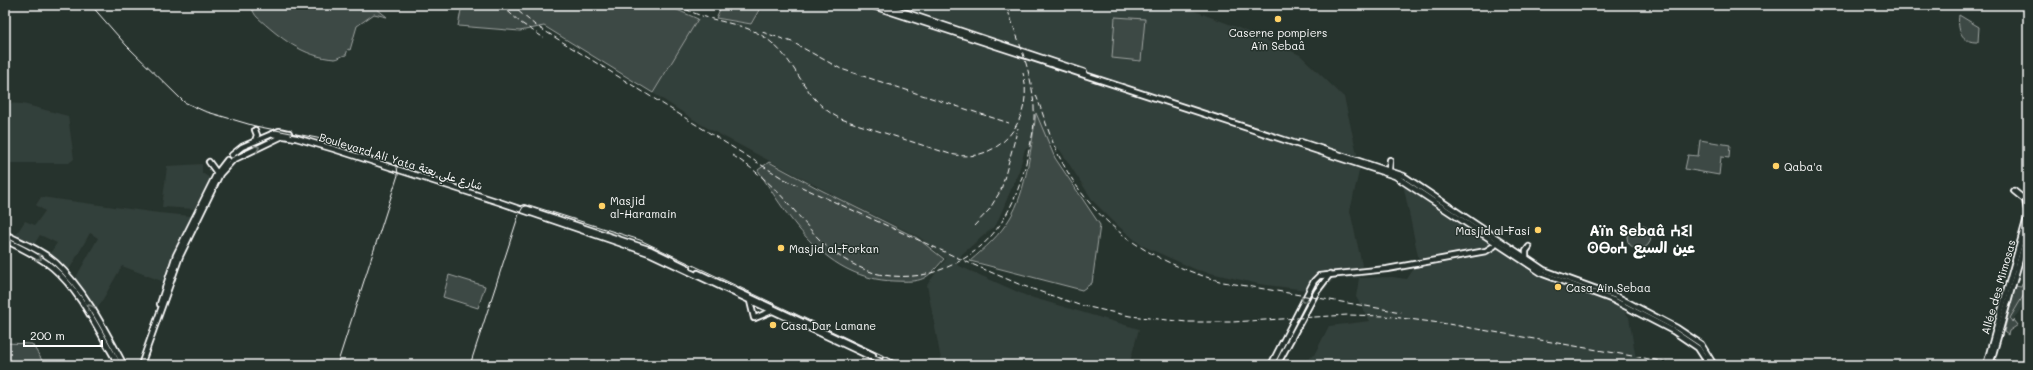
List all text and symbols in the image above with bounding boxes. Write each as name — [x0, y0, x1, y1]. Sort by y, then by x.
marker: Caserne pompiers Aïn Sebaâ — [1273, 14, 1283, 24]
place label: Caserne pompiers Aïn Sebaâ — [1229, 25, 1327, 53]
street label: Boulevard Ali Yata شارع علي يعتة — [316, 129, 485, 197]
one-way arrow — [253, 145, 261, 153]
place label: Qaba'a — [1784, 159, 1823, 174]
marker: Qaba'a — [1771, 161, 1781, 171]
place label: Masjid al-Haramain — [610, 193, 676, 221]
marker: Masjid al-Haramain — [597, 201, 607, 211]
district label: Aïn Sebaâ ⵄⵉⵏ ⵙⴱⴰⵄ عين السبع — [1587, 220, 1695, 259]
place label: Masjid al-Fasi — [1456, 223, 1530, 238]
marker: Masjid al-Fasi — [1533, 225, 1543, 235]
street label: Allée des Mimosas — [1977, 238, 2019, 336]
place label: Masjid al-Forkan — [789, 241, 879, 256]
marker: Masjid al-Forkan — [776, 243, 786, 253]
one-way arrow — [35, 254, 42, 261]
place label: Casa Ain Sebaa — [1566, 280, 1651, 295]
marker: Casa Ain Sebaa — [1553, 282, 1563, 292]
one-way arrow — [1301, 295, 1309, 303]
one-way arrow — [88, 304, 95, 311]
place label: Casa Dar Lamane — [781, 318, 876, 333]
marker: Casa Dar Lamane — [768, 320, 778, 330]
scale bar — [24, 322, 102, 348]
text: 200 m — [30, 327, 65, 343]

